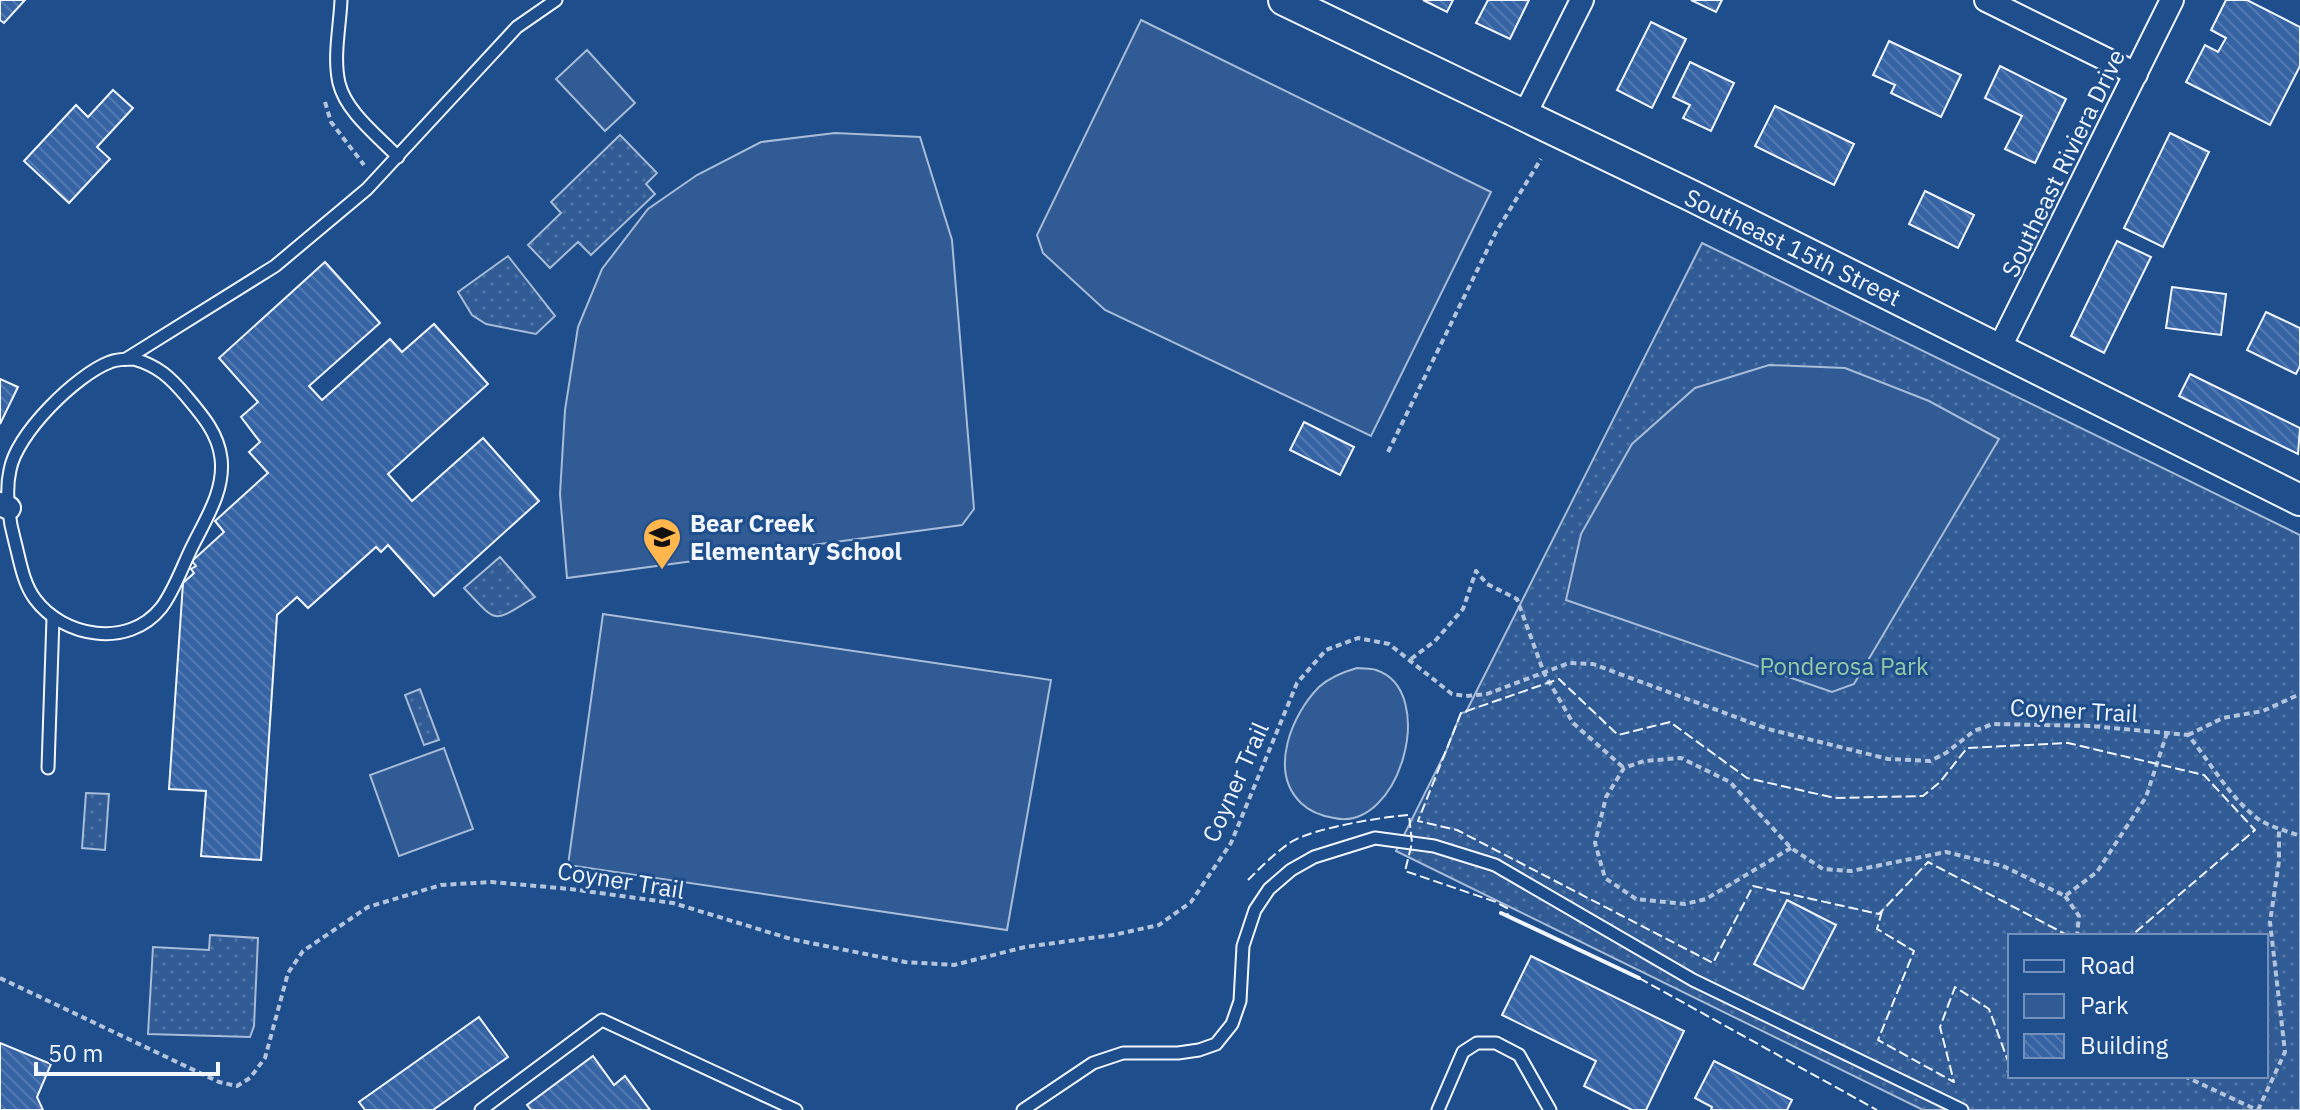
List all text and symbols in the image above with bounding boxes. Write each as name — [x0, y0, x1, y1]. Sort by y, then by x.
street label: Southeast Riviera Drive — [1994, 44, 2132, 282]
street label: Southeast 15th Street — [1679, 181, 1907, 313]
place label: Bear Creek Elementary School — [690, 507, 902, 567]
school or university icon: Bear Creek Elementary School — [641, 516, 683, 571]
park label: Ponderosa Park — [1759, 650, 1929, 682]
street label: Coyner Trail — [2009, 691, 2139, 729]
street label: Coyner Trail — [1194, 717, 1276, 847]
street label: Coyner Trail — [555, 854, 687, 906]
legend — [2008, 934, 2268, 1078]
text: Road — [2080, 949, 2135, 981]
text: Park — [2080, 989, 2129, 1021]
scale bar — [36, 1026, 218, 1076]
text: Building — [2080, 1029, 2168, 1061]
text: 50 m — [48, 1037, 103, 1069]

